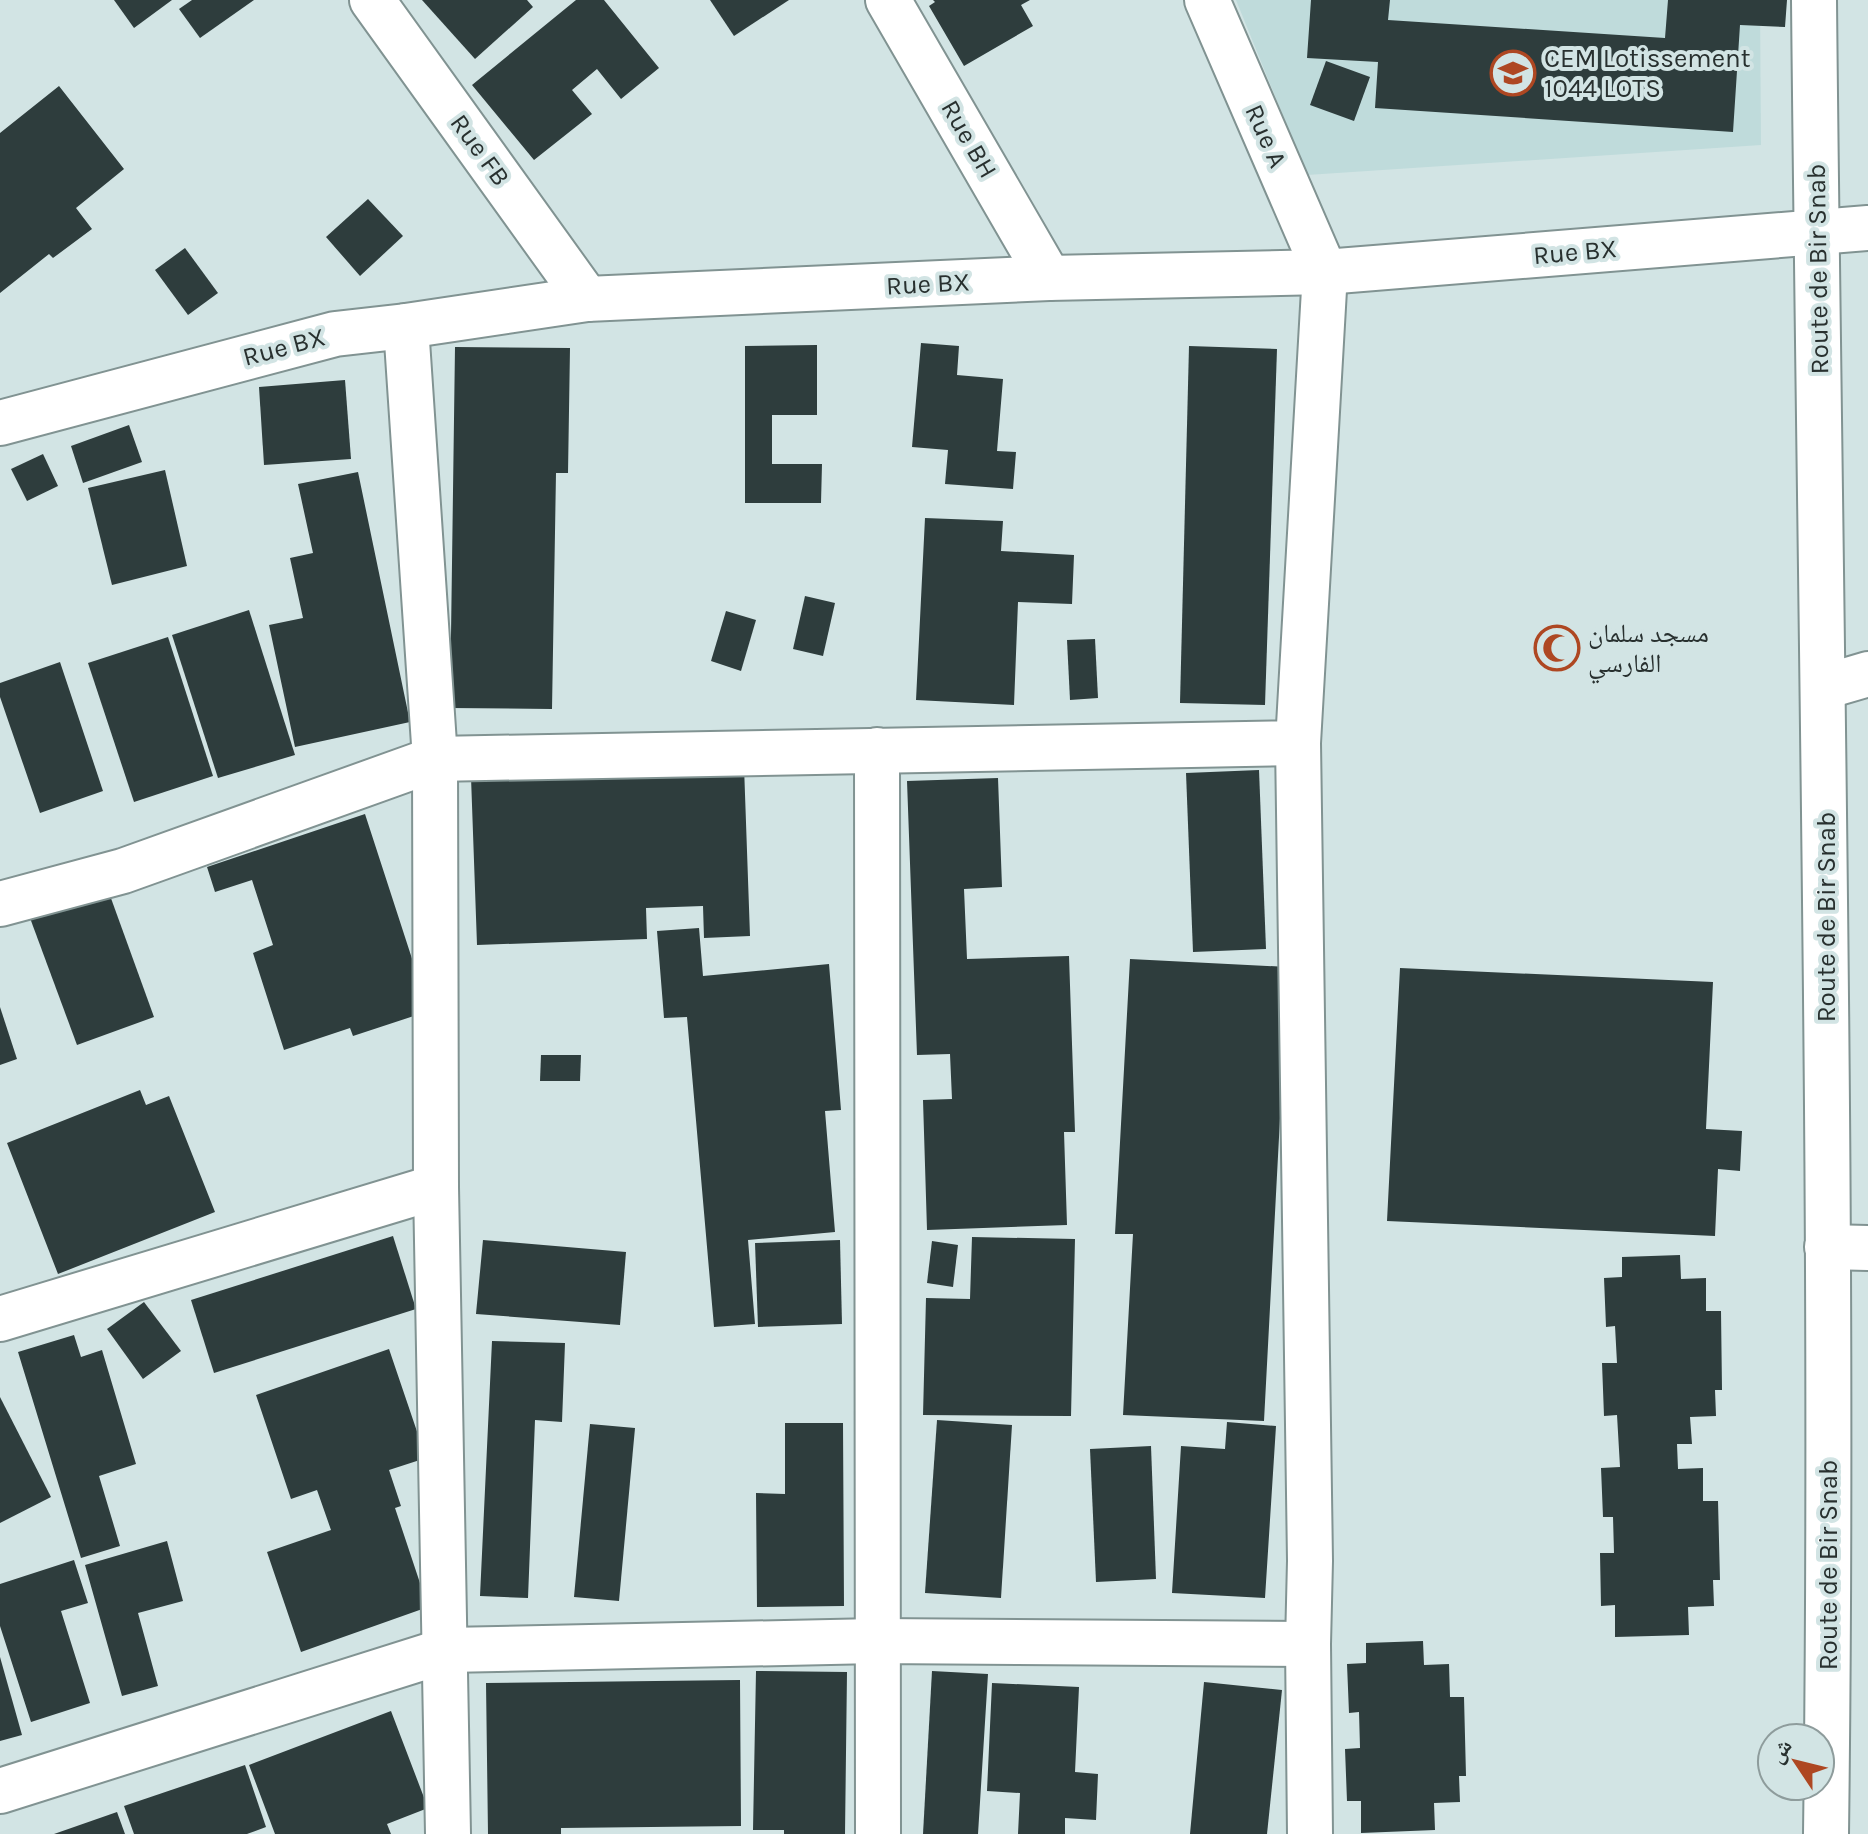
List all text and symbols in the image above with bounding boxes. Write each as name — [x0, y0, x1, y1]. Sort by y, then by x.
place label: CEM Lotissement 1044 LOTS — [1544, 43, 1751, 104]
school or university icon: CEM Lotissement 1044 LOTS — [1489, 49, 1537, 97]
street label: Rue BH — [934, 95, 1004, 183]
street label: Rue A — [1238, 99, 1294, 173]
street label: Rue FB — [444, 108, 516, 192]
street label: Route de Bir Snab — [1801, 163, 1835, 375]
street label: Rue BX — [1532, 233, 1618, 271]
street label: Rue BX — [885, 266, 971, 302]
street label: Rue BX — [239, 321, 329, 373]
place label: مسجد سلمان الفارسي — [1588, 618, 1709, 683]
mosque icon: مسجد سلمان الفارسي — [1533, 624, 1581, 672]
street label: Route de Bir Snab — [1811, 812, 1842, 1022]
street label: Route de Bir Snab — [1813, 1460, 1844, 1670]
north arrow — [1756, 1722, 1836, 1802]
text: ش — [1763, 1734, 1798, 1768]

